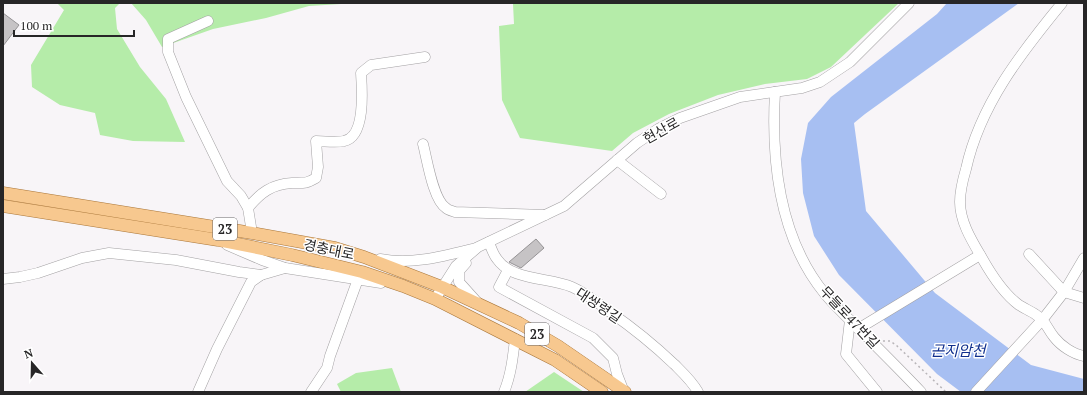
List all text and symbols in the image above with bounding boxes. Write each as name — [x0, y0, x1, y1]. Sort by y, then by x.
scale bar — [14, 12, 134, 38]
text: 100 m — [20, 18, 53, 33]
street label: 현산로 — [639, 112, 683, 148]
road number: 23 — [213, 218, 237, 240]
street label: 경충대로 — [302, 234, 356, 264]
street label: 무들로47번길 — [816, 282, 884, 352]
street label: 대쌍령길 — [572, 283, 626, 327]
road number: 23 — [525, 323, 549, 345]
water label: 곤지암천 — [930, 340, 988, 360]
north arrow — [12, 343, 52, 383]
text: N — [22, 345, 36, 362]

